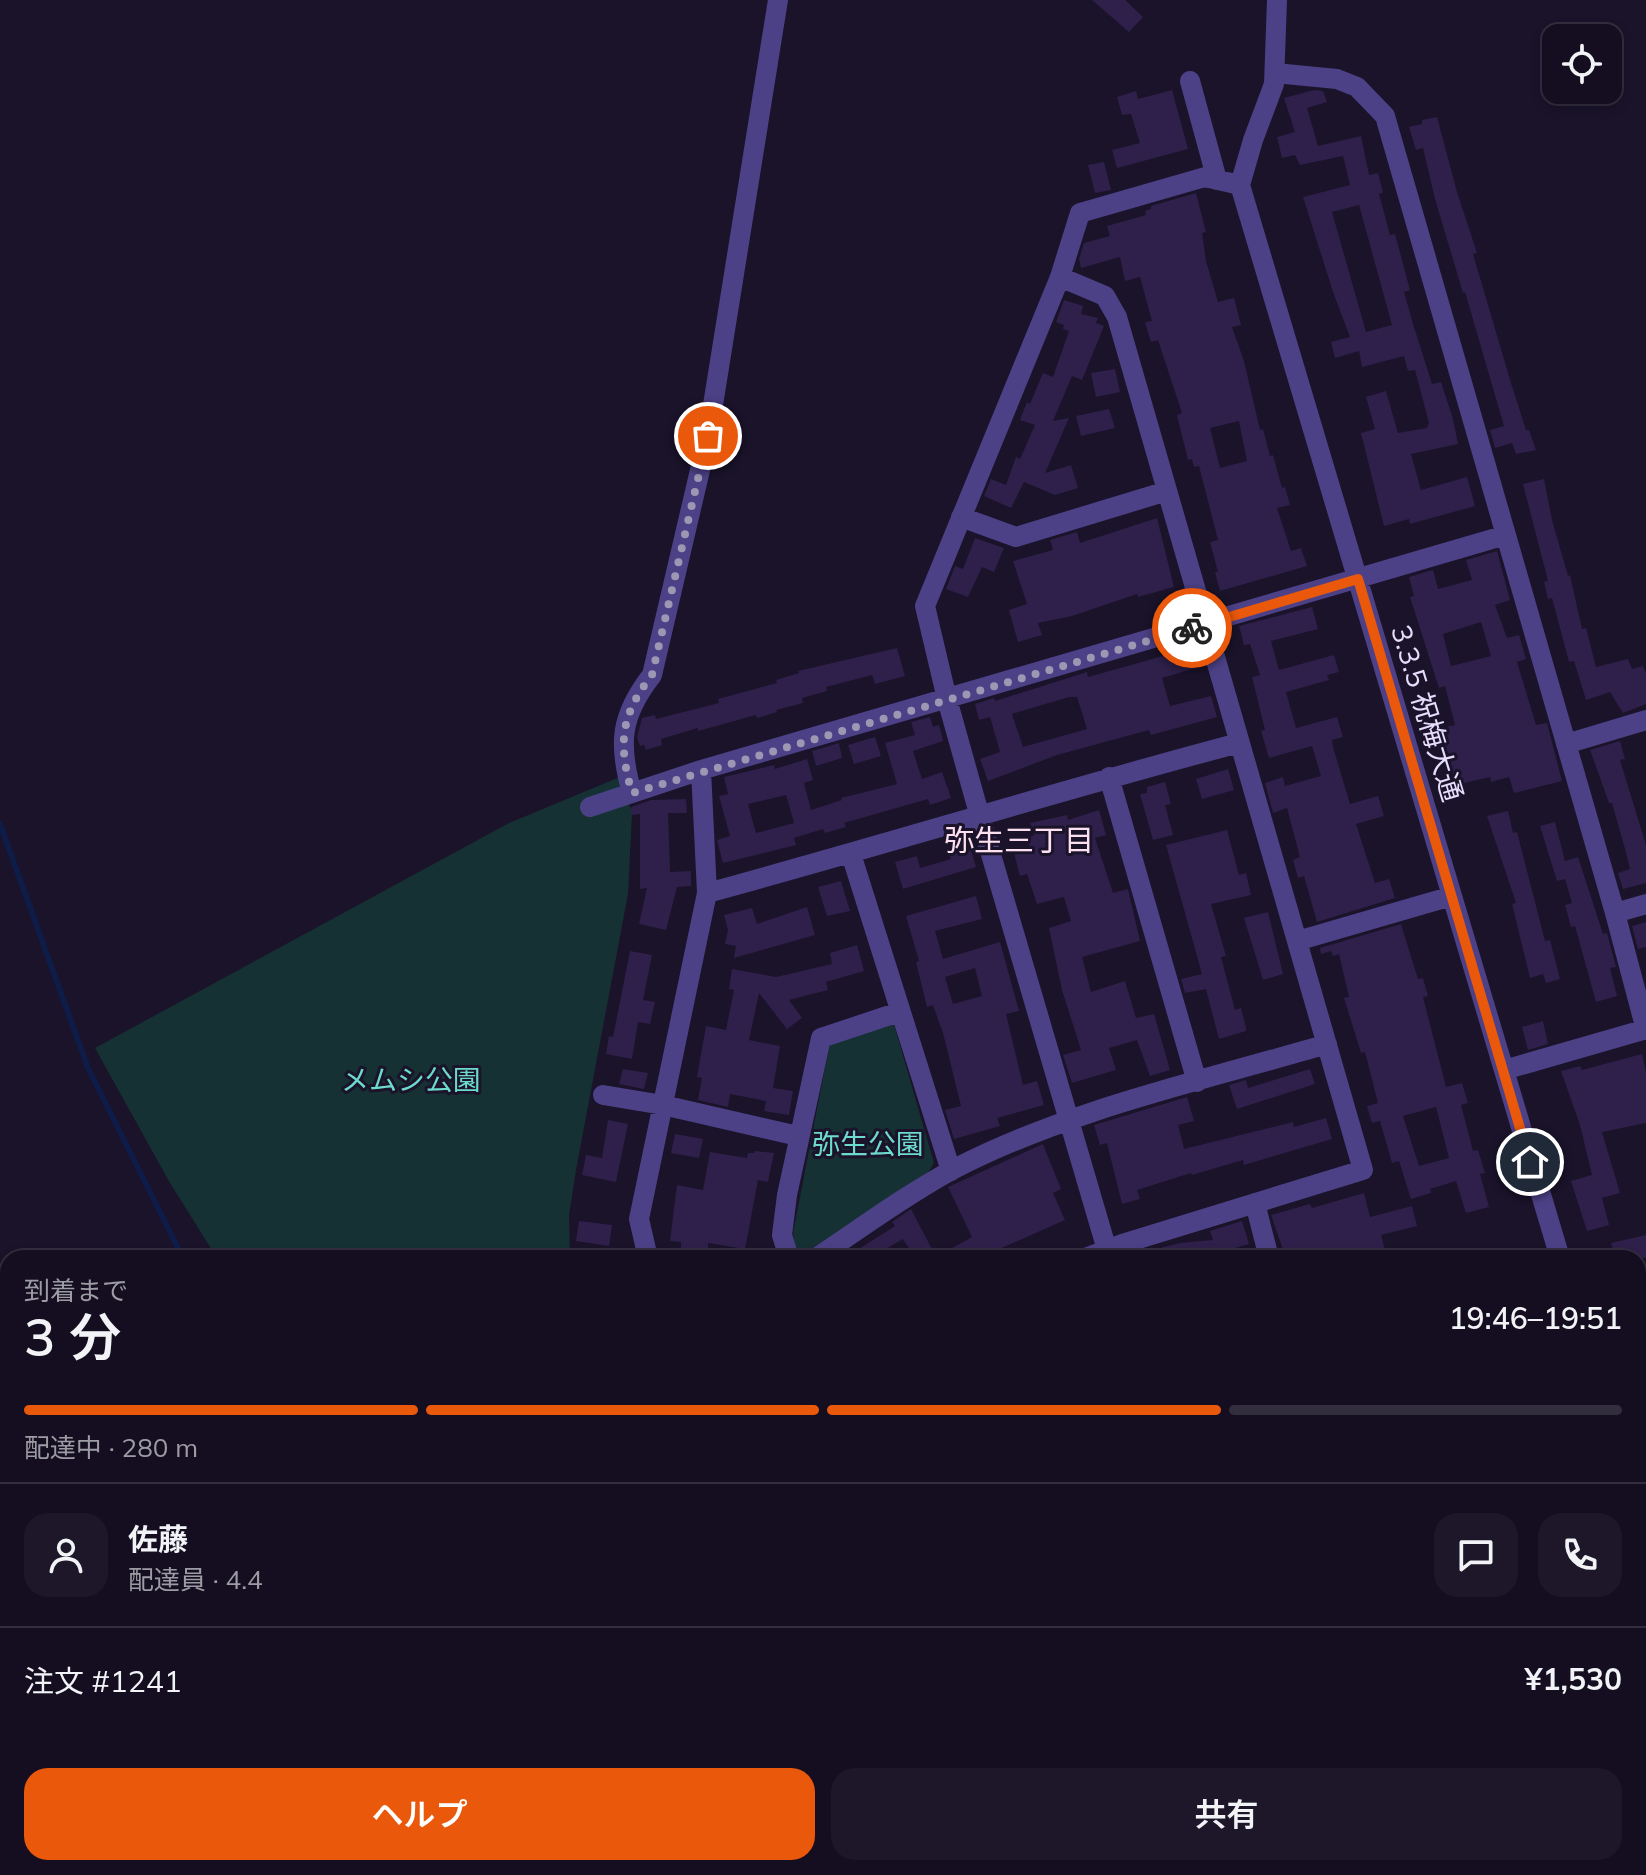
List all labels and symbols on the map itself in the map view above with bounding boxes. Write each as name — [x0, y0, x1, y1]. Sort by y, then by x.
pin — [674, 402, 742, 470]
courier — [1152, 588, 1232, 668]
street label: 3.3.5 祝梅大通 — [1384, 620, 1471, 805]
district label: 弥生三丁目 — [944, 821, 1094, 859]
park label: メムシ公園 — [341, 1062, 481, 1097]
park label: 弥生公園 — [812, 1126, 924, 1161]
pin — [1496, 1128, 1564, 1196]

